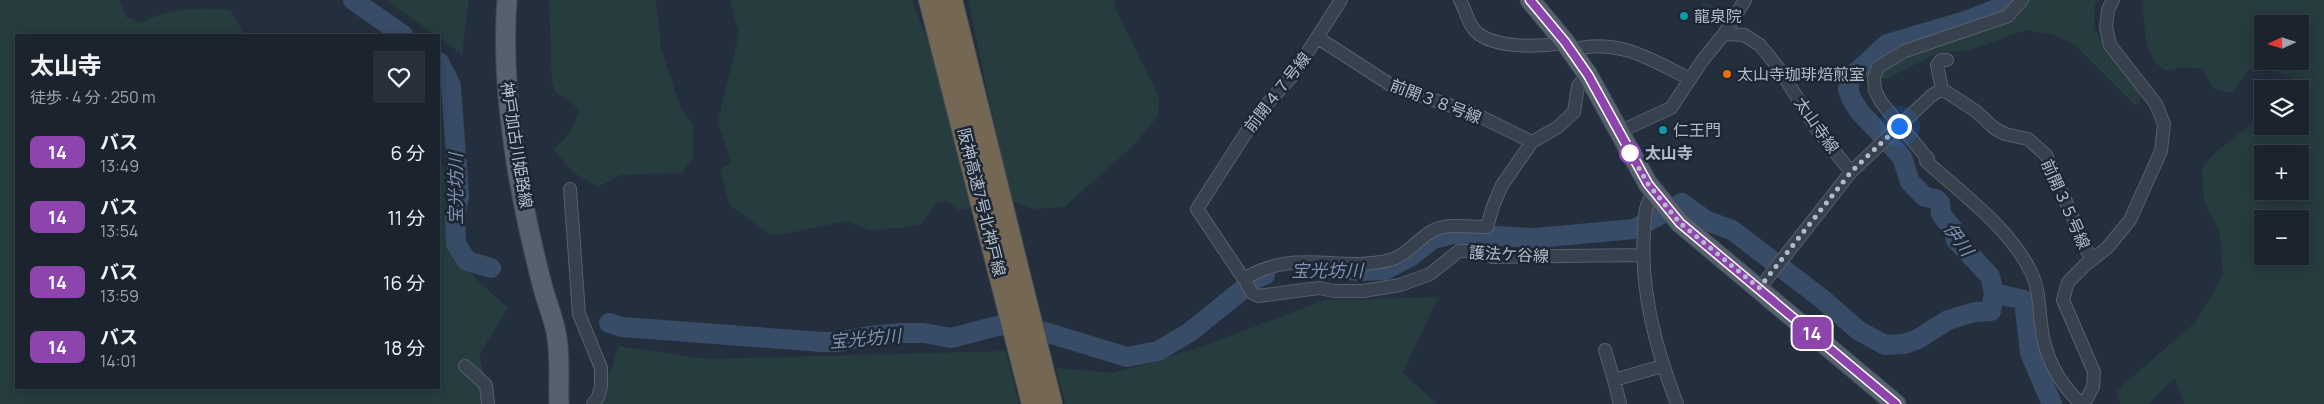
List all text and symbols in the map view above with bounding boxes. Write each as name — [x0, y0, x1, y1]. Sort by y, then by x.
place label: 龍泉院 — [1694, 5, 1742, 27]
marker: 龍泉院 — [1678, 10, 1690, 22]
north arrow — [2254, 15, 2309, 70]
map controls — [2254, 15, 2309, 265]
street label: 前開４７号線 — [1239, 47, 1315, 137]
text: 太山寺 — [30, 48, 102, 81]
button: heart — [373, 51, 425, 103]
place label: 太山寺珈琲焙煎室 — [1737, 63, 1865, 85]
marker: 太山寺珈琲焙煎室 — [1721, 68, 1733, 80]
street label: 前開３８号線 — [1387, 74, 1485, 128]
street label: 神戸加古川姫路線 — [496, 80, 538, 210]
button: layers — [2254, 80, 2309, 135]
text: 徒歩 · 4 分 · 250 m — [30, 86, 156, 108]
street label: 太山寺線 — [1790, 92, 1844, 158]
your location — [1887, 114, 1912, 139]
place label: 仁王門 — [1673, 119, 1721, 141]
marker: 仁王門 — [1657, 124, 1669, 136]
street label: 阪神高速7号北神戸線 — [953, 126, 1011, 278]
text: バス — [100, 129, 138, 155]
text: 14 — [48, 140, 67, 164]
text: 6 分 — [390, 140, 425, 166]
marker: 太山寺 — [1619, 142, 1641, 164]
place label: 太山寺 — [1645, 142, 1693, 164]
button: + — [2254, 145, 2309, 200]
water label: 宝光坊川 — [443, 151, 467, 225]
text: 13:49 — [100, 155, 139, 177]
street label: 前開３５号線 — [2036, 156, 2096, 252]
text: バス — [100, 194, 138, 220]
text: 14 — [48, 205, 67, 229]
text: 11 分 — [387, 205, 425, 231]
button: − — [2254, 210, 2309, 265]
water label: 伊川 — [1939, 217, 1980, 262]
text: 13:54 — [100, 220, 139, 242]
street label: 護法ケ谷線 — [1468, 241, 1550, 267]
water label: 宝光坊川 — [1291, 258, 1365, 282]
text: バス — [100, 259, 138, 285]
text: 14 — [48, 270, 67, 294]
text: 16 分 — [383, 270, 425, 296]
text: 13:59 — [100, 285, 139, 307]
line badge: 14 — [1790, 317, 1834, 349]
text: 14 — [1803, 321, 1821, 345]
water label: 宝光坊川 — [828, 323, 904, 353]
text: バス — [100, 324, 138, 350]
text: 14 — [48, 335, 67, 359]
text: 18 分 — [384, 335, 425, 361]
text: 14:01 — [100, 350, 136, 372]

